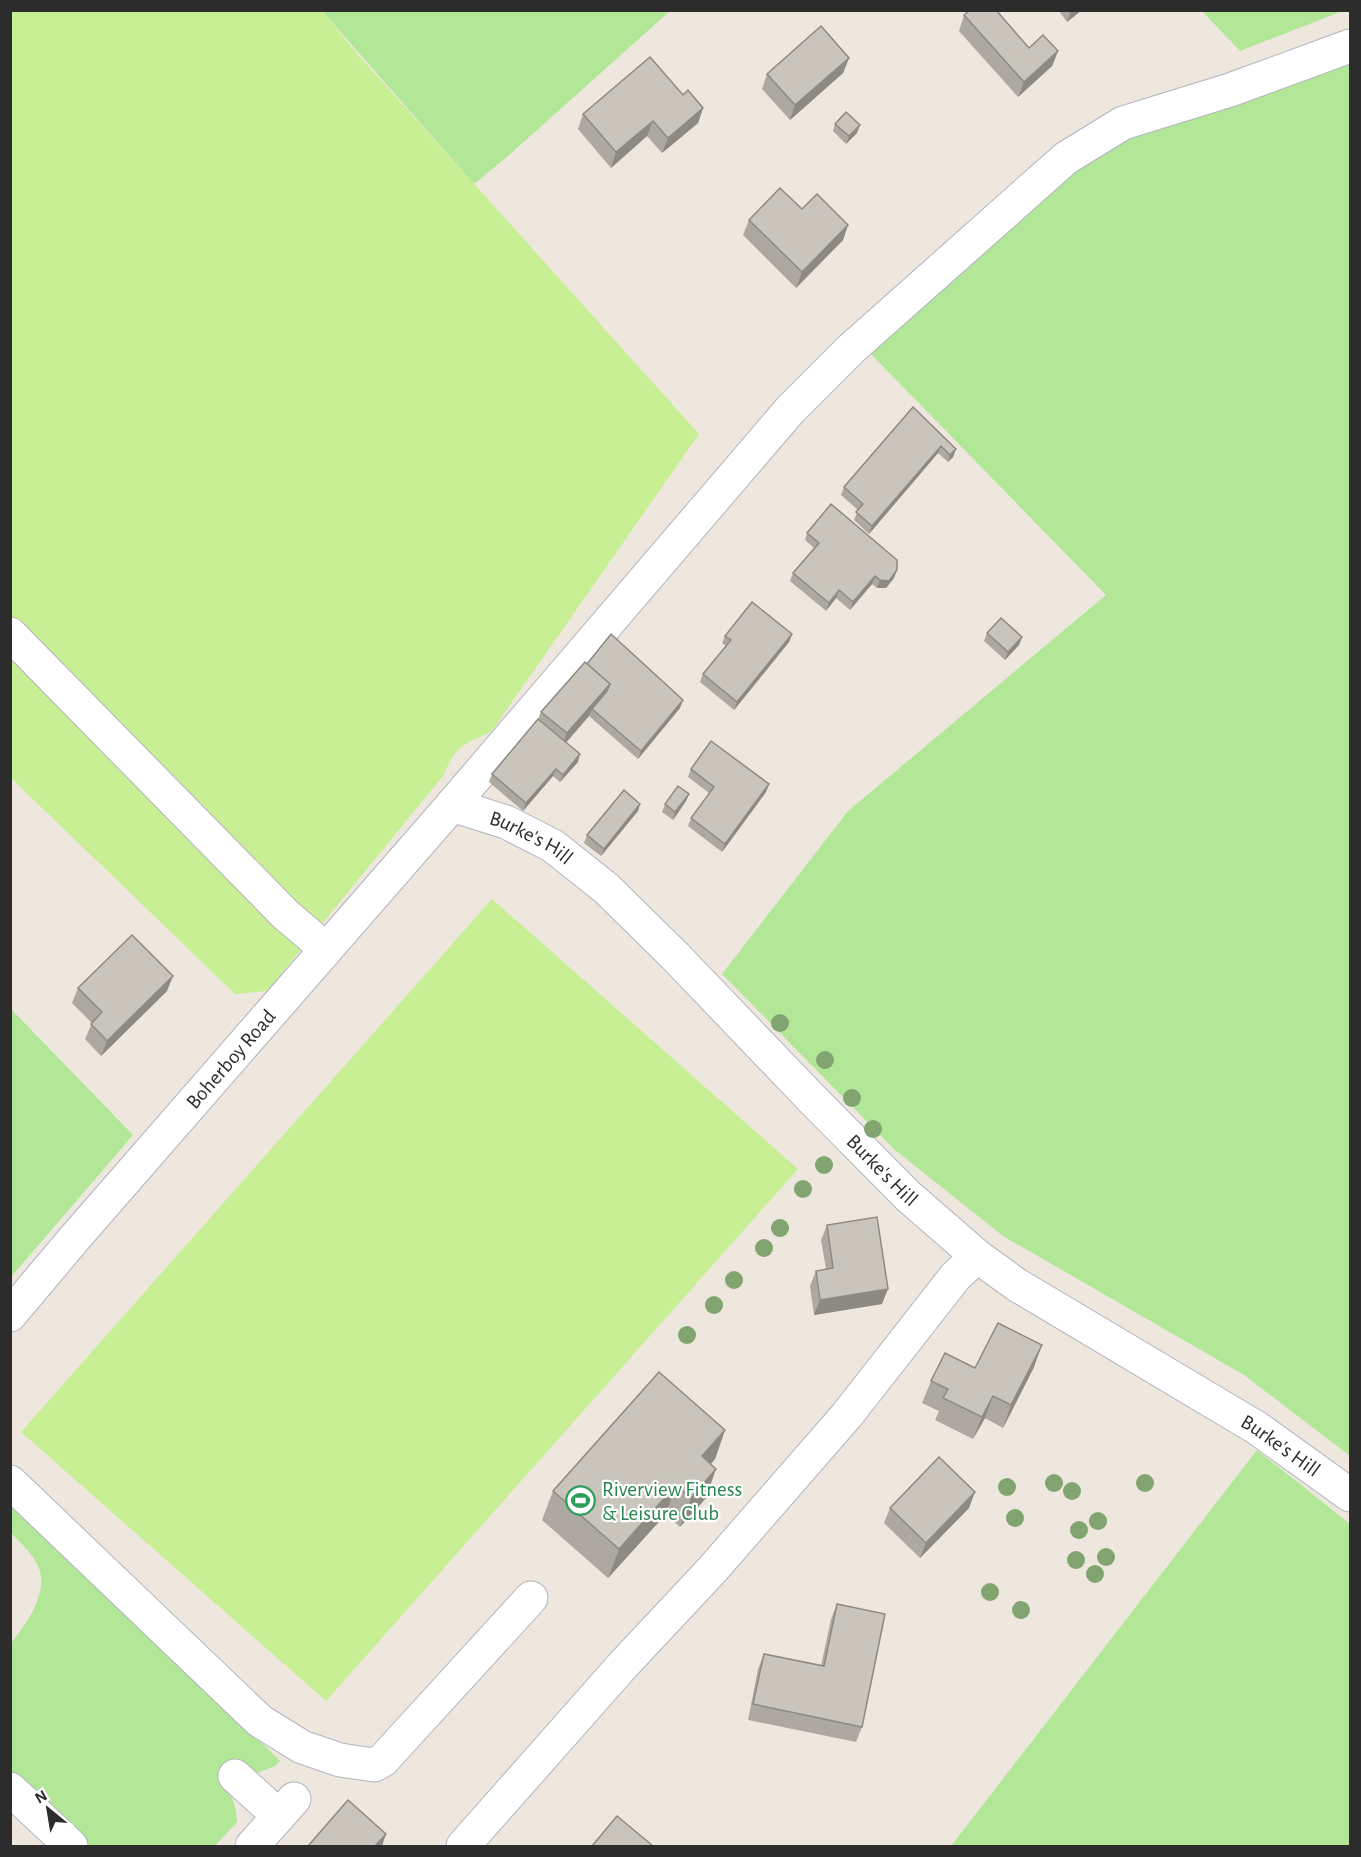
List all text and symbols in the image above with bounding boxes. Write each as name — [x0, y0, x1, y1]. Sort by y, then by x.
street label: Burke's Hill — [487, 807, 577, 868]
street label: Boherboy Road — [182, 1005, 279, 1113]
street label: Burke's Hill — [843, 1130, 922, 1210]
street label: Burke's Hill — [1238, 1411, 1324, 1480]
place label: Riverview Fitness & Leisure Club — [602, 1479, 742, 1524]
sports icon: Riverview Fitness & Leisure Club — [565, 1485, 597, 1517]
north arrow — [18, 1779, 78, 1839]
text: N — [32, 1787, 50, 1807]

